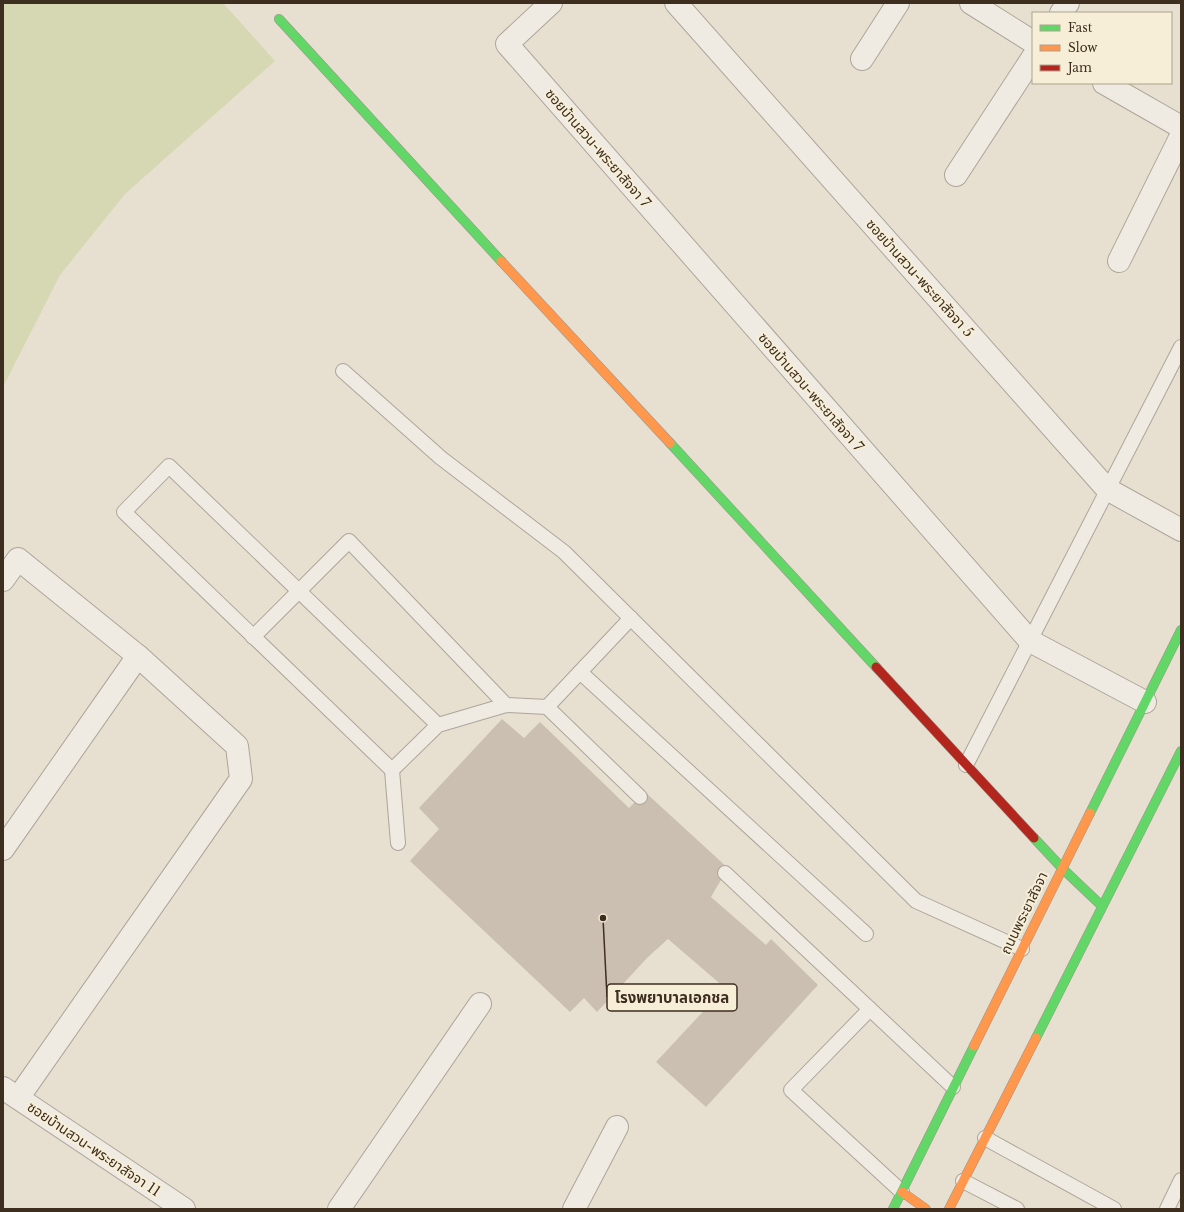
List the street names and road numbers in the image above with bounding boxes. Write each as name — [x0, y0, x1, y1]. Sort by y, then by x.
street label: ซอยบ้านสวน-พระยาสัจจา 7 — [541, 85, 655, 212]
street label: ซอยบ้านสวน-พระยาสัจจา 5 — [862, 215, 978, 341]
street label: ซอยบ้านสวน-พระยาสัจจา 7 — [754, 329, 868, 456]
street label: ถนนพระยาสัจจา — [996, 869, 1052, 957]
street label: ซอยบ้านสวน-พระยาสัจจา 11 — [24, 1098, 164, 1200]

